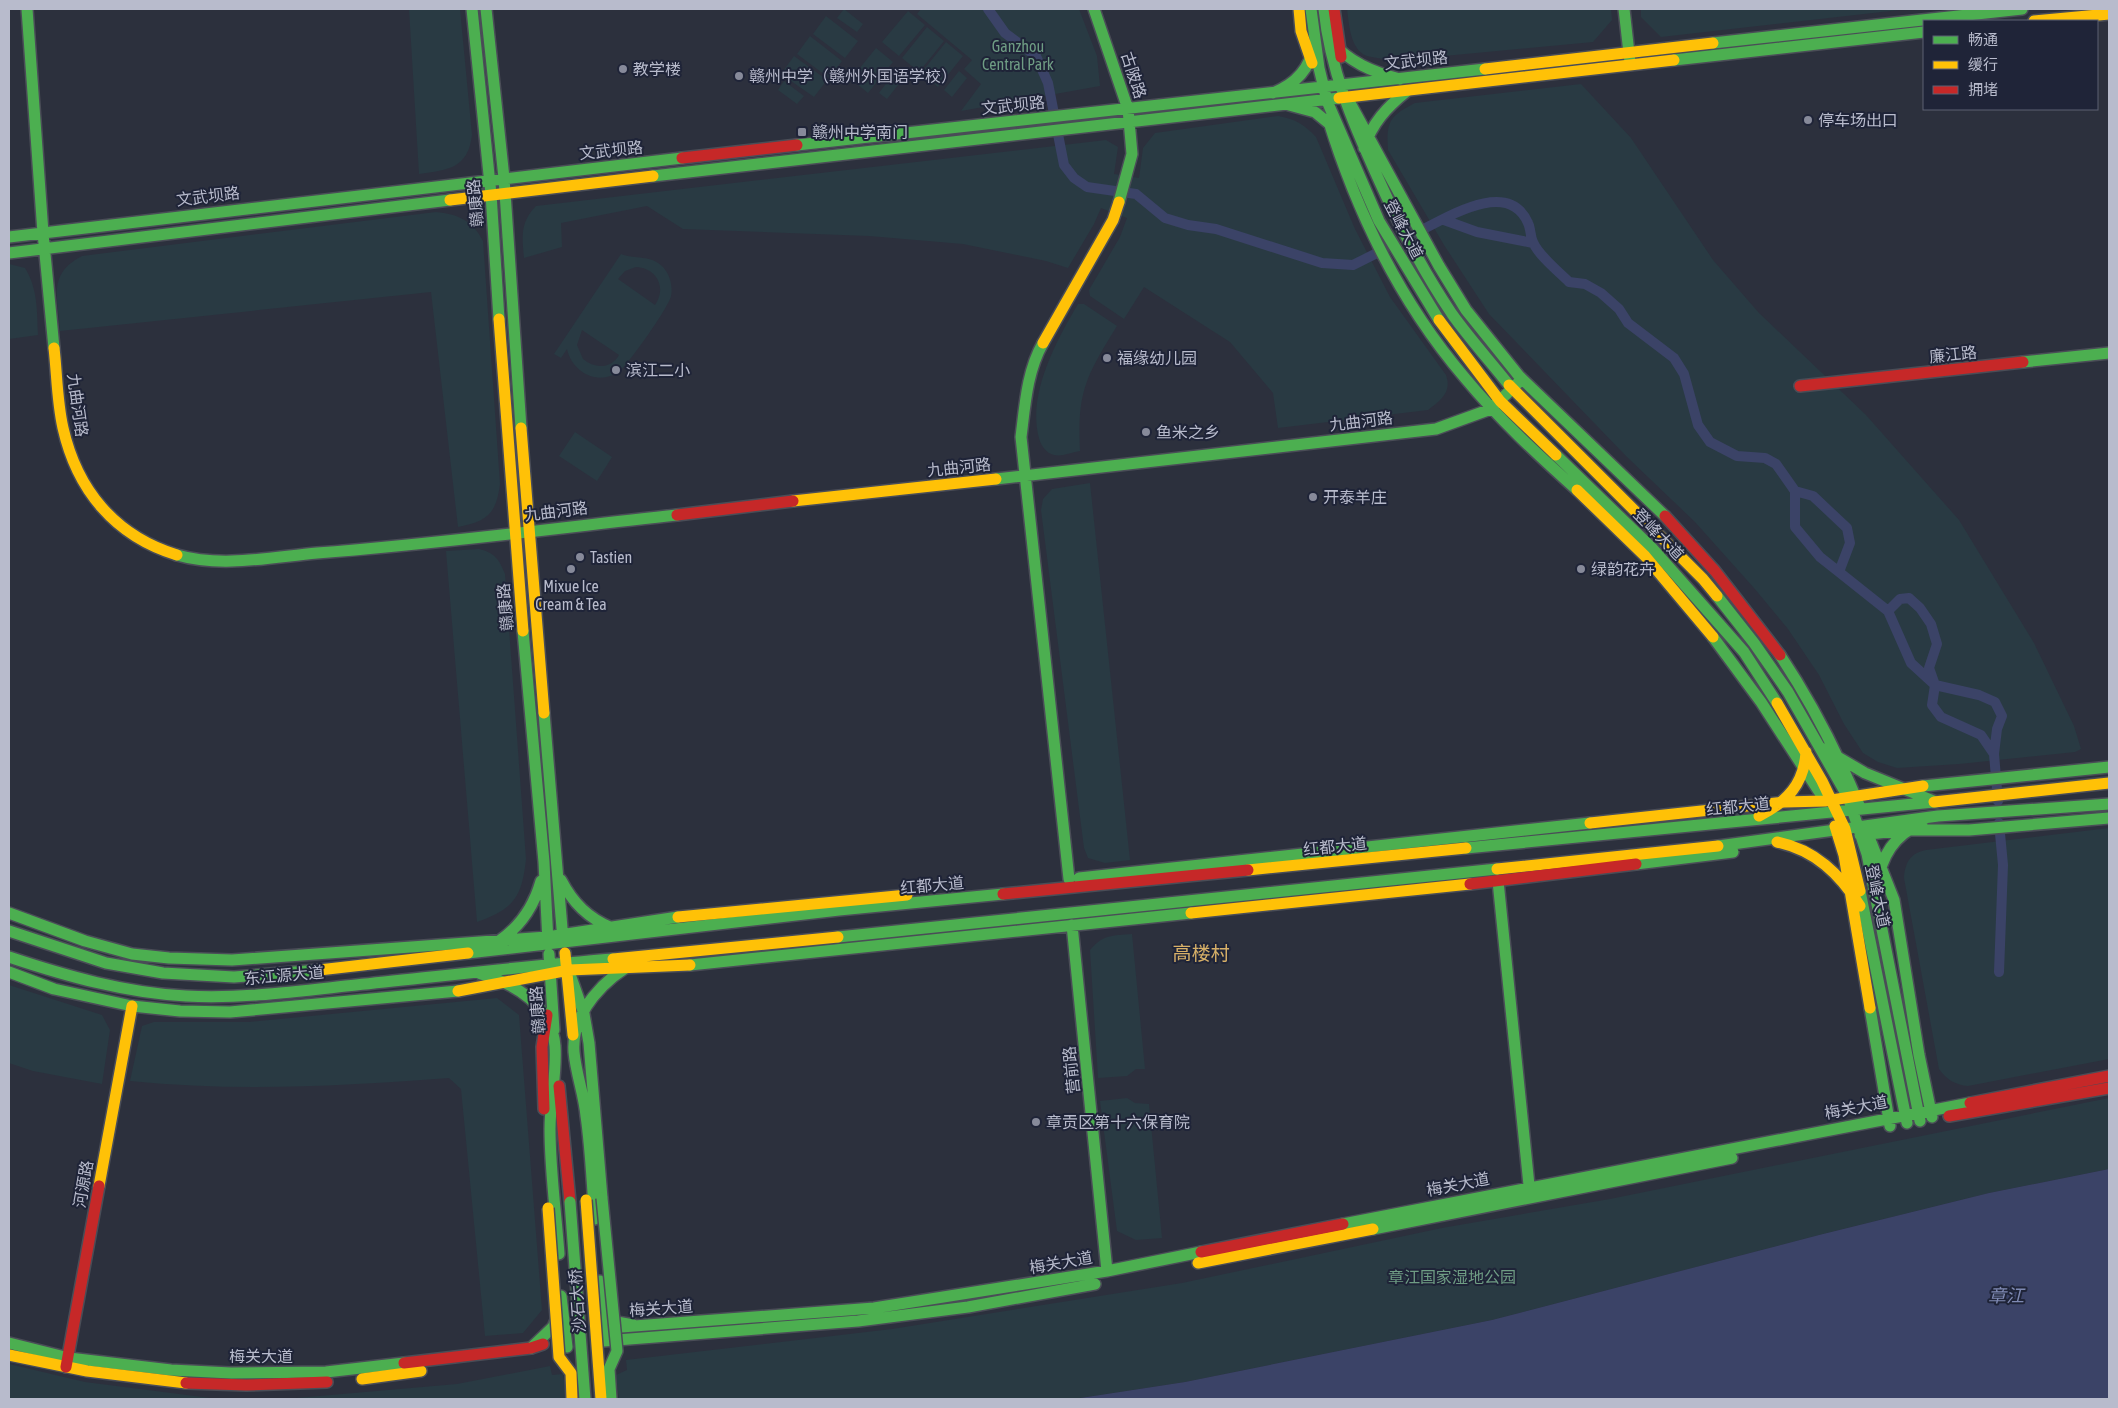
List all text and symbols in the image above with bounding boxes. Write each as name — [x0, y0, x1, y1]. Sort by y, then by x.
legend — [1923, 20, 2098, 110]
text: 畅通 — [1968, 31, 1998, 48]
park label: Ganzhou Central Park — [982, 37, 1054, 73]
street label: 文武坝路 — [1383, 48, 1449, 72]
street label: 古陂路 — [1118, 49, 1150, 101]
text: 缓行 — [1968, 56, 1998, 73]
place label: 教学楼 — [633, 60, 681, 78]
marker: 教学楼 — [617, 63, 629, 75]
place label: 赣州中学（赣州外国语学校） — [749, 67, 957, 85]
marker: 赣州中学（赣州外国语学校） — [733, 70, 745, 82]
text: 拥堵 — [1968, 81, 1998, 98]
street label: 文武坝路 — [980, 93, 1046, 117]
place label: 停车场出口 — [1818, 111, 1898, 129]
marker: 停车场出口 — [1802, 114, 1814, 126]
place label: 赣州中学南门 — [812, 123, 908, 141]
marker: 赣州中学南门 — [796, 126, 808, 138]
street label: 文武坝路 — [578, 138, 644, 162]
street label: 赣康路 — [464, 178, 486, 228]
street label: 文武坝路 — [175, 183, 241, 209]
street label: 登峰大道 — [1381, 197, 1427, 261]
street label: 廉江路 — [1928, 343, 1978, 365]
place label: 福缘幼儿园 — [1117, 349, 1197, 367]
marker: 福缘幼儿园 — [1101, 352, 1113, 364]
place label: 滨江二小 — [626, 361, 690, 379]
marker: 滨江二小 — [610, 364, 622, 376]
street label: 九曲河路 — [65, 372, 91, 438]
street label: 九曲河路 — [1328, 408, 1394, 434]
place label: 鱼米之乡 — [1156, 423, 1220, 441]
marker: 鱼米之乡 — [1140, 426, 1152, 438]
street label: 九曲河路 — [926, 455, 992, 479]
place label: 开泰羊庄 — [1323, 488, 1387, 506]
marker: 开泰羊庄 — [1307, 491, 1319, 503]
street label: 九曲河路 — [523, 498, 589, 524]
street label: 登峰大道 — [1630, 505, 1688, 563]
place label: Tastien — [590, 548, 632, 566]
marker: Tastien — [574, 551, 586, 563]
place label: 绿韵花卉 — [1591, 560, 1655, 578]
marker: Mixue Ice Cream & Tea — [565, 563, 577, 575]
marker: 绿韵花卉 — [1575, 563, 1587, 575]
place label: Mixue Ice Cream & Tea — [535, 577, 607, 613]
street label: 赣康路 — [494, 582, 516, 632]
street label: 红都大道 — [1705, 794, 1771, 818]
street label: 红都大道 — [1302, 834, 1368, 858]
street label: 登峰大道 — [1863, 863, 1893, 929]
street label: 红都大道 — [899, 873, 965, 897]
district label: 高楼村 — [1172, 942, 1230, 964]
street label: 东江源大道 — [243, 963, 325, 987]
street label: 赣康路 — [526, 985, 548, 1035]
street label: 营前路 — [1060, 1045, 1082, 1095]
street label: 梅关大道 — [1823, 1092, 1889, 1122]
place label: 章贡区第十六保育院 — [1046, 1113, 1190, 1131]
marker: 章贡区第十六保育院 — [1030, 1116, 1042, 1128]
street label: 河源路 — [70, 1159, 96, 1209]
street label: 梅关大道 — [1425, 1169, 1491, 1199]
street label: 梅关大道 — [1028, 1248, 1094, 1276]
street label: 沙石大桥 — [566, 1268, 588, 1334]
park label: 章江国家湿地公园 — [1388, 1268, 1516, 1286]
water label: 章江 — [1988, 1285, 2026, 1306]
street label: 梅关大道 — [628, 1297, 694, 1319]
street label: 梅关大道 — [229, 1347, 293, 1365]

